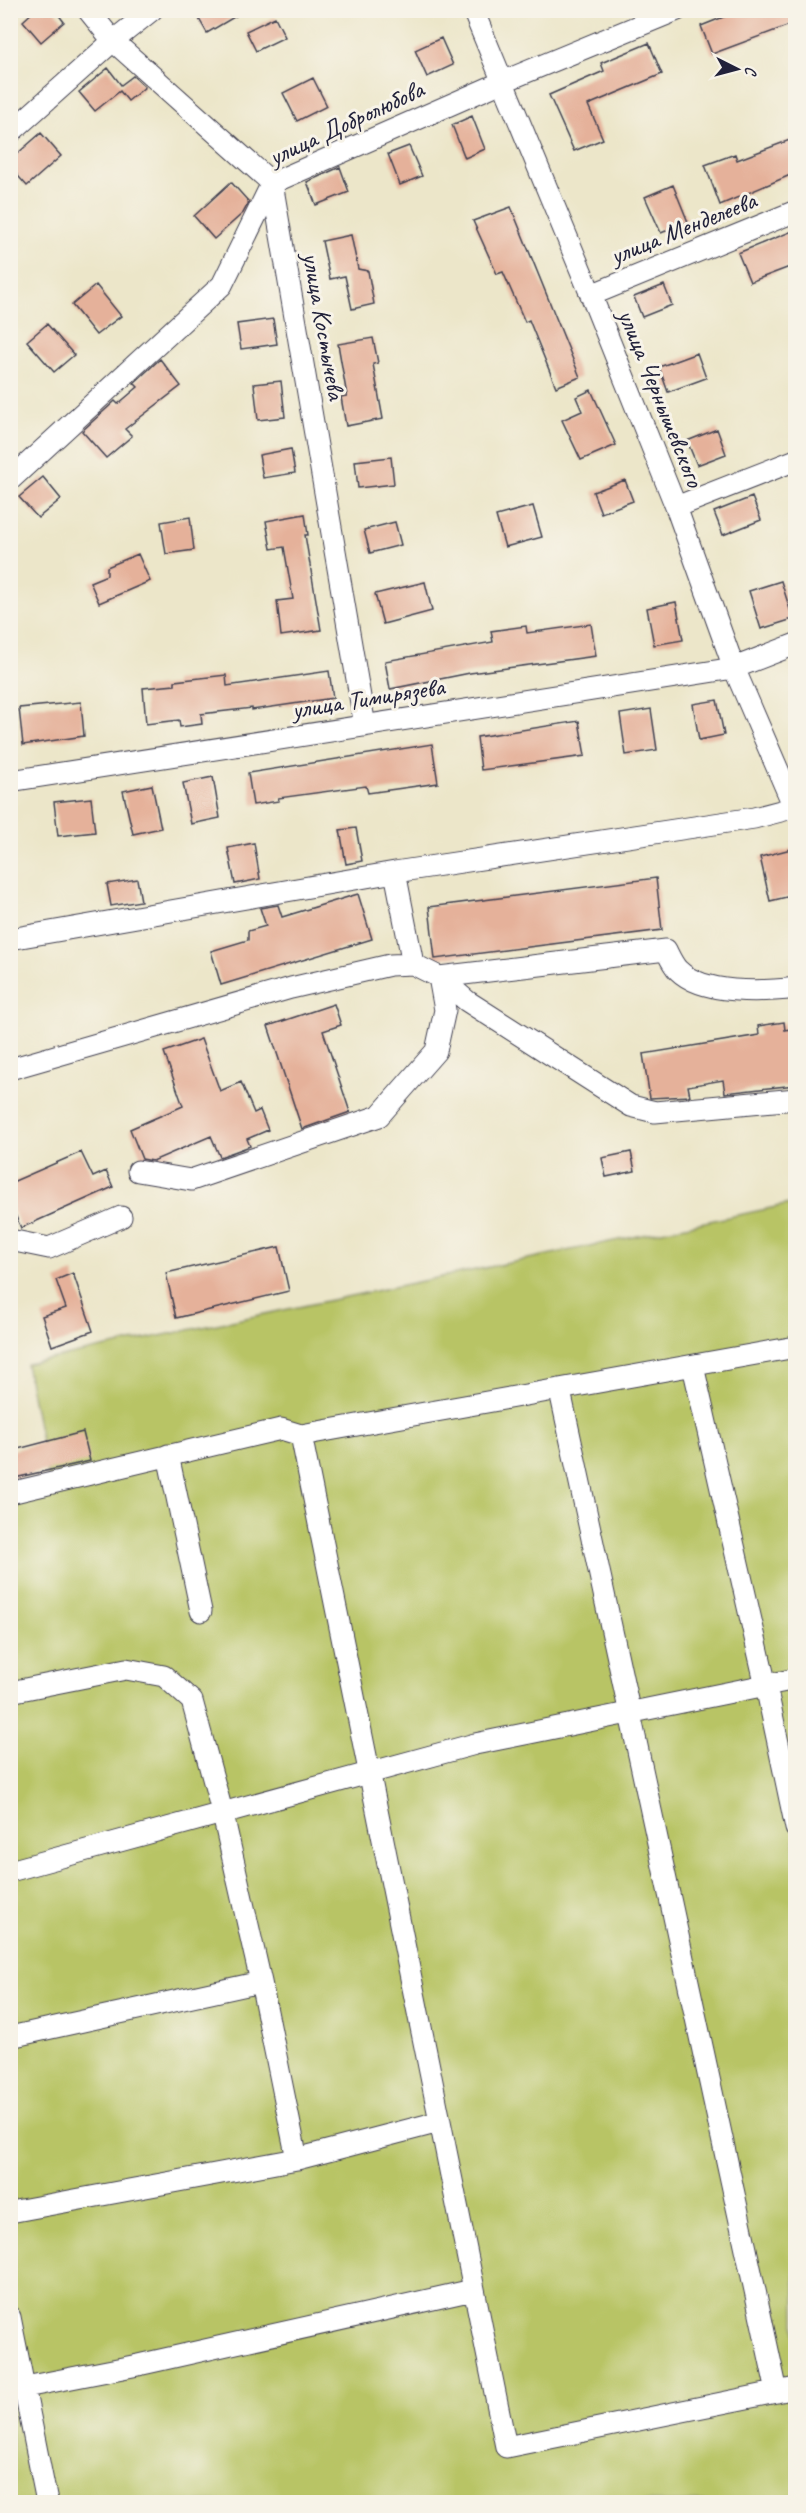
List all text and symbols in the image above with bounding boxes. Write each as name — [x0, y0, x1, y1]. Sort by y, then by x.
north arrow — [707, 39, 767, 99]
text: С — [740, 66, 761, 78]
street label: улица Добролюбова — [261, 72, 430, 174]
street label: улица Менделеева — [603, 183, 762, 273]
street label: улица Костычева — [294, 248, 353, 404]
street label: улица Чернышевского — [610, 302, 712, 493]
street label: улица Тимирязева — [287, 669, 448, 727]

